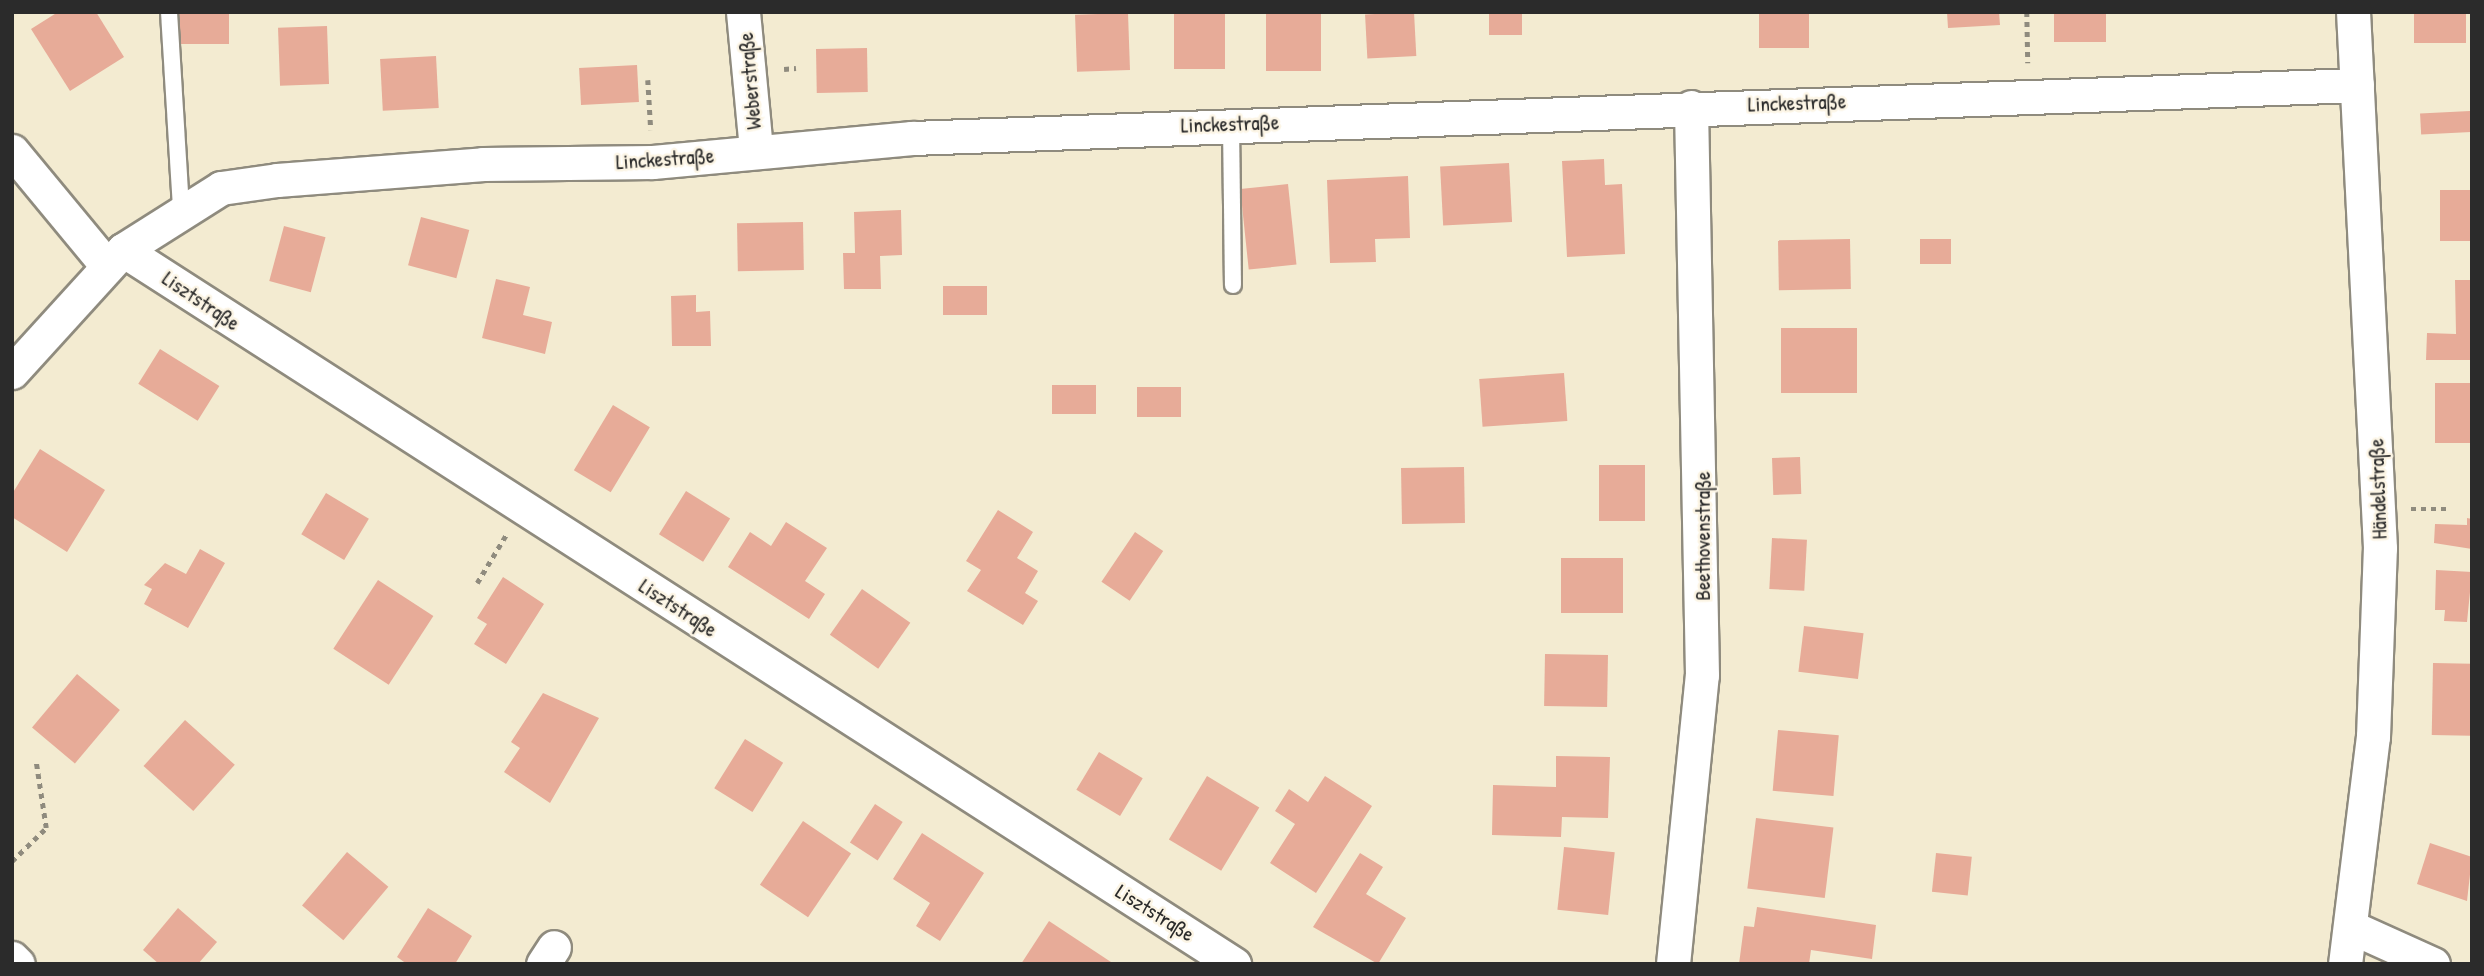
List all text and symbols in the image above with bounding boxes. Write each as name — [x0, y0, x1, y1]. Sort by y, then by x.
street label: Weberstraße — [733, 31, 767, 131]
street label: Linckestraße — [1747, 89, 1847, 117]
street label: Linckestraße — [1180, 110, 1280, 138]
street label: Linckestraße — [615, 143, 715, 175]
street label: Lisztstraße — [158, 266, 244, 336]
street label: Händelstraße — [2364, 438, 2392, 540]
street label: Beethovenstraße — [1690, 471, 1716, 601]
street label: Lisztstraße — [634, 573, 722, 643]
street label: Lisztstraße — [1111, 879, 1199, 947]

